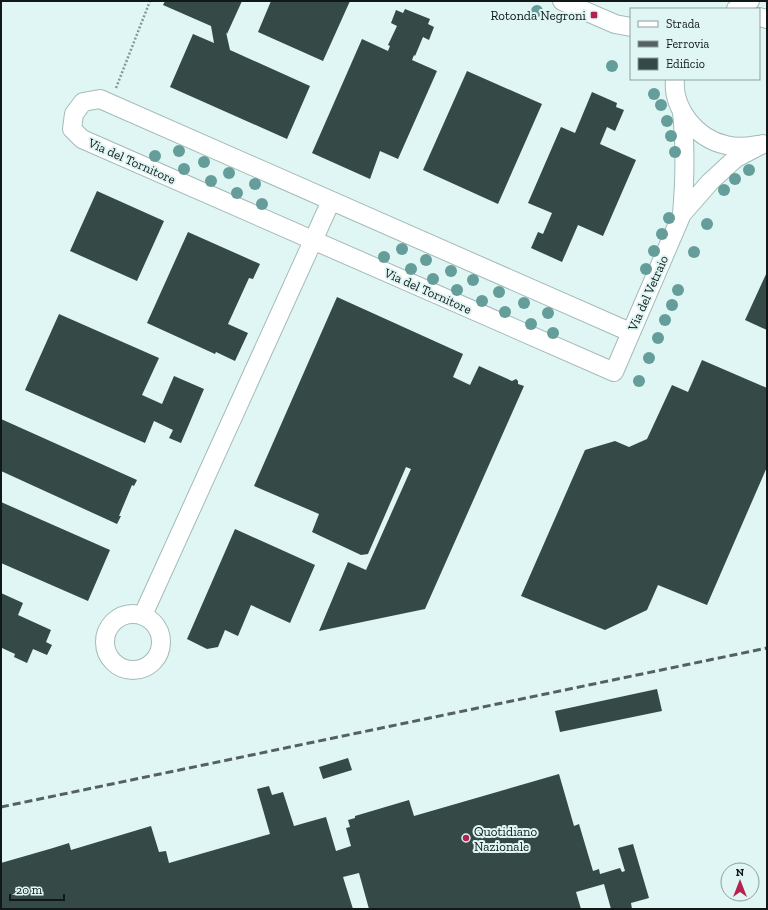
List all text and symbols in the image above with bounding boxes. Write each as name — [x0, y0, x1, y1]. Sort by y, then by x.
place label: Rotonda Negroni — [490, 8, 586, 23]
legend — [630, 8, 760, 80]
marker: Rotonda Negroni — [589, 10, 599, 20]
text: Strada — [666, 17, 700, 31]
text: Ferrovia — [666, 37, 710, 51]
text: Edificio — [666, 57, 705, 71]
street label: Via del Tornitore — [85, 135, 178, 187]
street label: Via del Vetraio — [624, 253, 671, 334]
street label: Via del Tornitore — [381, 265, 474, 317]
place label: Quotidiano Nazionale — [474, 824, 537, 854]
marker: Quotidiano Nazionale — [461, 833, 471, 843]
north arrow — [720, 862, 760, 902]
text: N — [736, 866, 745, 879]
scale bar — [10, 876, 64, 902]
text: 20 m — [16, 883, 43, 897]

